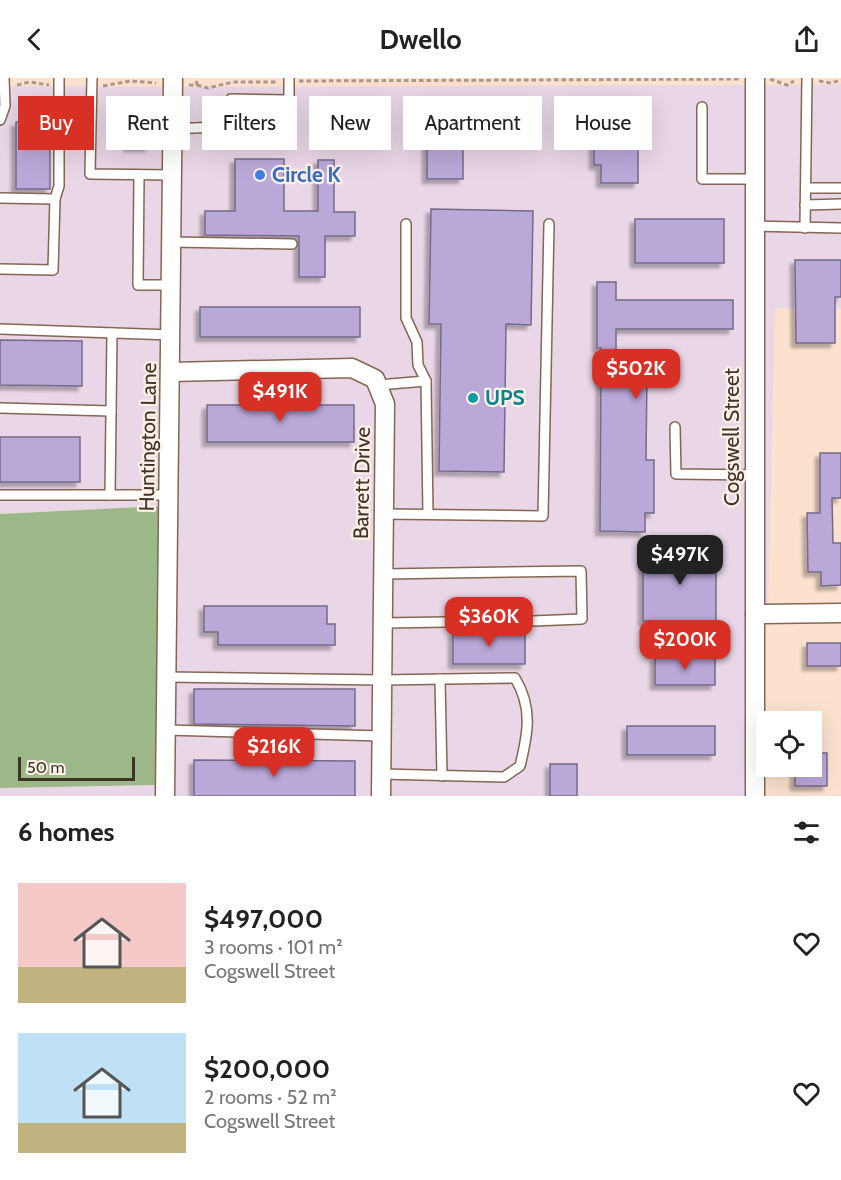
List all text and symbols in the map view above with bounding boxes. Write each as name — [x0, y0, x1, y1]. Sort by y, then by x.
icon: back — [18, 23, 51, 56]
text: Dwello — [379, 23, 462, 56]
icon: share — [790, 23, 823, 56]
chip: Buy — [18, 96, 94, 150]
chip: Rent — [106, 96, 190, 150]
chip: Filters — [202, 96, 297, 150]
chip: New — [309, 96, 391, 150]
chip: Apartment — [403, 96, 542, 150]
chip: House — [554, 96, 652, 150]
place label: Circle K — [272, 162, 342, 187]
marker: Circle K — [253, 168, 267, 182]
pin: $502K — [594, 349, 678, 400]
text: $502K — [606, 356, 666, 380]
street label: Huntington Lane — [134, 362, 161, 512]
street label: Cogswell Street — [719, 368, 744, 506]
pin: $491K — [238, 372, 322, 423]
text: $491K — [252, 379, 308, 403]
place label: UPS — [485, 385, 525, 410]
marker: UPS — [466, 391, 480, 405]
street label: Barrett Drive — [348, 426, 375, 539]
pin: $497K — [638, 535, 722, 586]
text: $497K — [651, 542, 709, 566]
pin: $360K — [447, 597, 531, 648]
text: $360K — [459, 604, 519, 628]
pin: $200K — [643, 620, 727, 671]
text: $200K — [654, 627, 716, 651]
map controls — [756, 711, 822, 777]
button: locate — [756, 711, 822, 777]
pin: $216K — [232, 727, 316, 778]
text: $216K — [247, 734, 301, 758]
scale bar — [18, 754, 135, 782]
text: 50 m — [27, 758, 64, 777]
text: 6 homes — [18, 816, 115, 848]
icon: filters — [790, 816, 823, 849]
text: $497,000 — [204, 903, 323, 935]
icon: home — [66, 907, 138, 979]
icon: heart — [790, 927, 823, 960]
text: 3 rooms · 101 m² — [204, 935, 343, 959]
text: Cogswell Street — [204, 959, 335, 983]
text: $200,000 — [204, 1053, 330, 1085]
icon: home — [66, 1057, 138, 1129]
icon: heart — [790, 1077, 823, 1110]
text: 2 rooms · 52 m² — [204, 1085, 337, 1109]
text: Cogswell Street — [204, 1109, 335, 1133]

